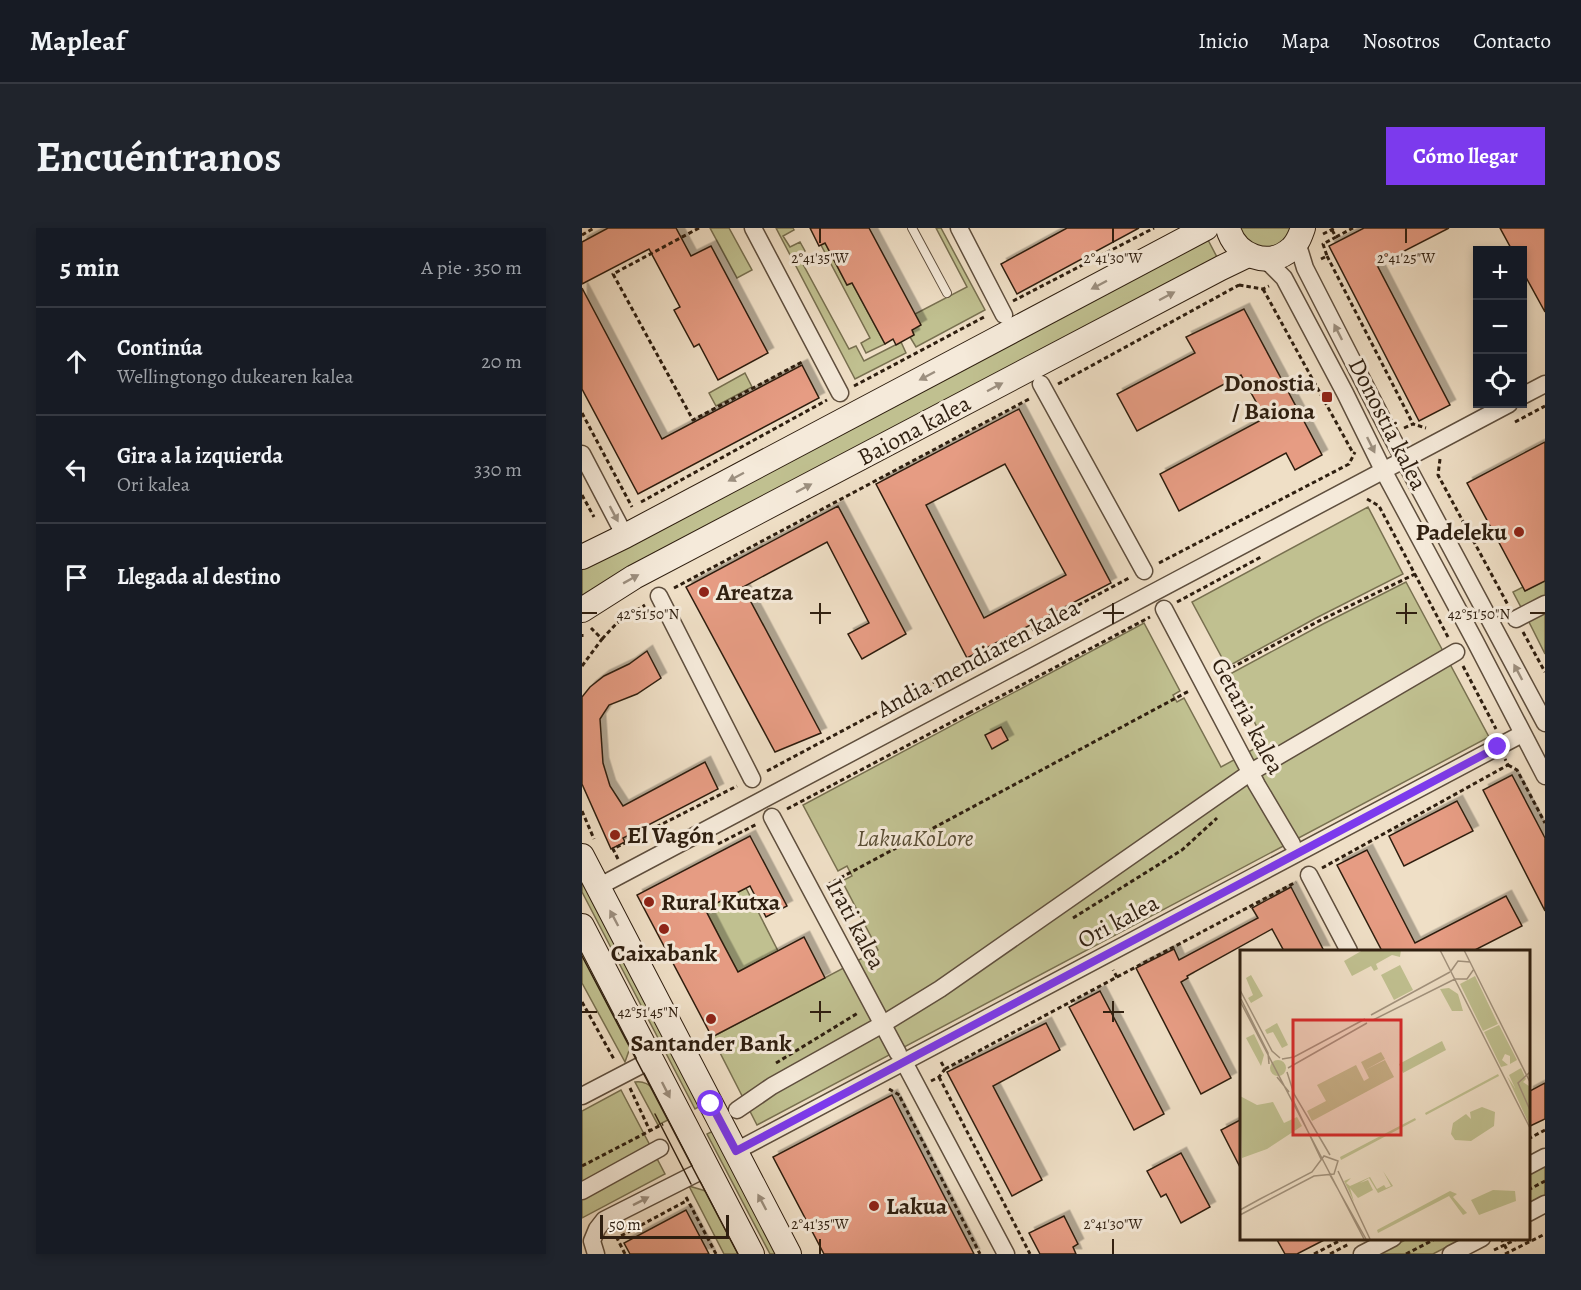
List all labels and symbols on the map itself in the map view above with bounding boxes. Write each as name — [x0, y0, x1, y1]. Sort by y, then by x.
text: 2°41'35"W — [791, 248, 849, 268]
text: 2°41'30"W — [1084, 248, 1142, 268]
text: 2°41'25"W — [1377, 248, 1435, 268]
one-way arrow — [1090, 280, 1107, 290]
one-way arrow — [1159, 291, 1176, 301]
one-way arrow — [1333, 324, 1343, 341]
street label: Donostia kalea — [1341, 352, 1435, 496]
place label: Donostia / Baiona — [1224, 367, 1315, 427]
one-way arrow — [918, 371, 935, 381]
one-way arrow — [987, 382, 1004, 392]
street label: Baiona kalea — [852, 386, 977, 473]
marker: Donostia / Baiona — [1320, 390, 1334, 404]
one-way arrow — [1366, 437, 1375, 454]
one-way arrow — [727, 472, 744, 482]
one-way arrow — [796, 483, 813, 493]
one-way arrow — [609, 505, 619, 522]
place label: Padeleku — [1415, 516, 1508, 548]
marker: Padeleku — [1512, 525, 1526, 539]
one-way arrow — [623, 574, 640, 584]
place label: Areatza — [715, 576, 794, 608]
marker: Areatza — [697, 585, 711, 599]
street label: Andia mendiaren kalea — [870, 591, 1086, 725]
text: 42°51'50"N — [617, 604, 679, 624]
text: 42°51'50"N — [1448, 604, 1510, 624]
street label: Getaria kalea — [1204, 652, 1292, 781]
one-way arrow — [1513, 663, 1523, 680]
route end — [1484, 733, 1510, 759]
place label: El Vagón — [627, 819, 715, 851]
park label: LakuaKoLore — [857, 822, 974, 854]
marker: El Vagón — [608, 828, 622, 842]
street label: Irati kalea — [819, 873, 894, 976]
place label: Rural Kutxa — [661, 886, 781, 918]
street label: Ori kalea — [1072, 886, 1165, 956]
marker: Rural Kutxa — [642, 895, 656, 909]
one-way arrow — [609, 909, 619, 926]
marker: Caixabank — [657, 922, 671, 936]
place label: Caixabank — [611, 937, 718, 969]
inset map — [1240, 950, 1530, 1239]
text: 42°51'45"N — [617, 1002, 679, 1022]
marker: Santander Bank — [704, 1012, 718, 1026]
place label: Santander Bank — [630, 1027, 792, 1059]
one-way arrow — [661, 1082, 671, 1099]
route start — [697, 1090, 723, 1116]
place label: Lakua — [886, 1190, 948, 1222]
one-way arrow — [757, 1193, 767, 1210]
one-way arrow — [632, 1197, 650, 1207]
marker: Lakua — [867, 1199, 881, 1213]
scale bar — [600, 1212, 729, 1240]
text: 2°41'35"W — [791, 1214, 849, 1234]
text: 2°41'30"W — [1084, 1214, 1142, 1234]

